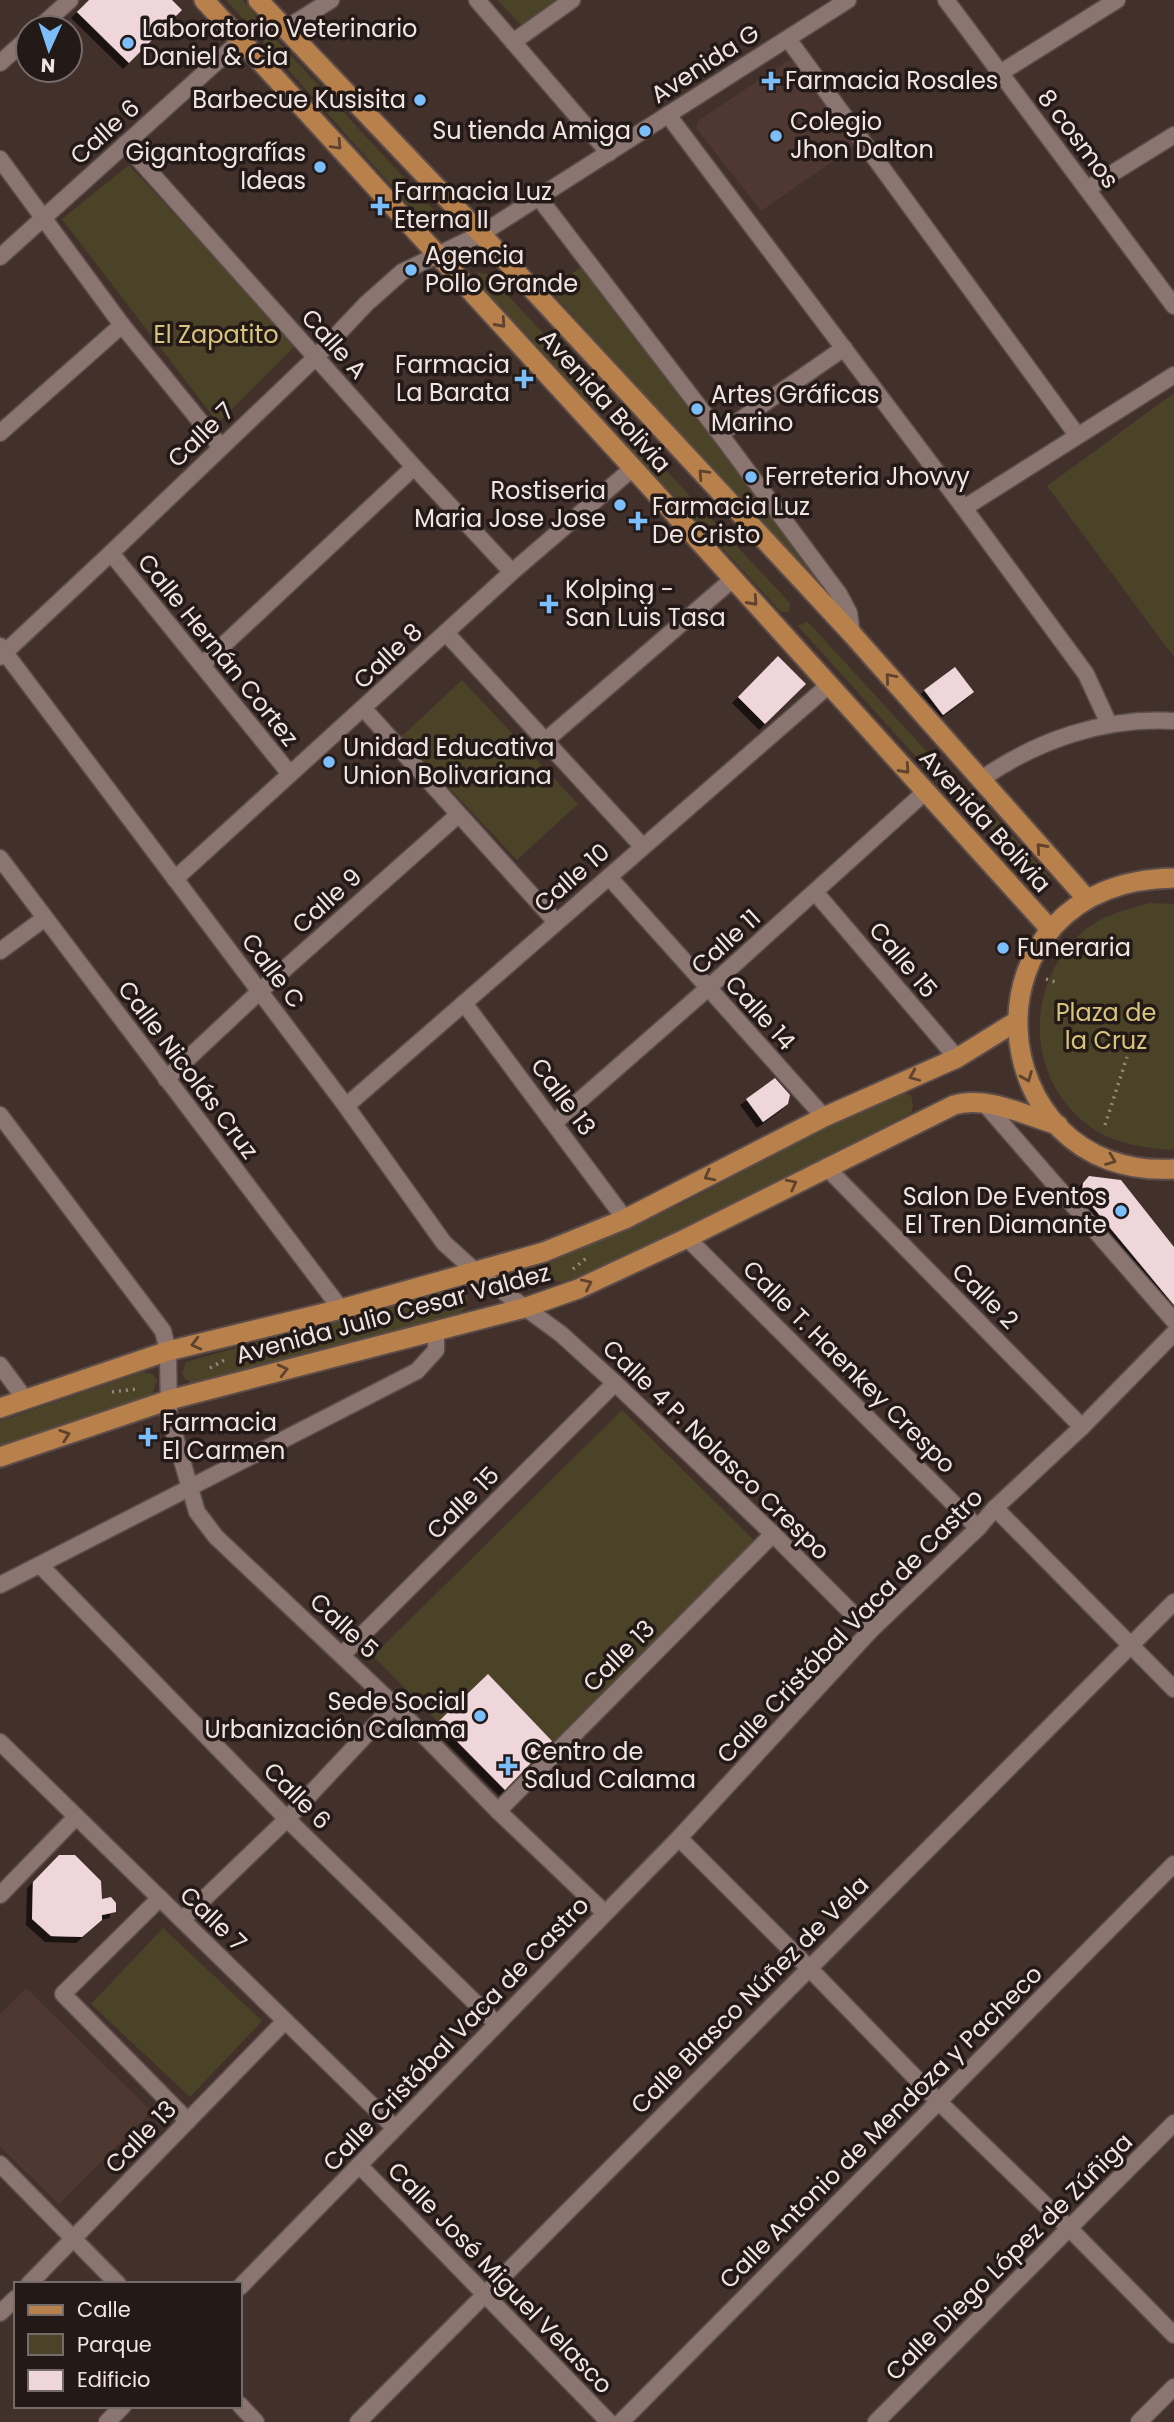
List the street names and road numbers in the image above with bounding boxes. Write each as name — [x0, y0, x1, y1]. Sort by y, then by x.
street label: Avenida G — [644, 16, 765, 111]
street label: 8 cosmos — [1030, 82, 1127, 195]
street label: Calle 6 — [63, 92, 147, 172]
street label: Calle A — [294, 301, 375, 386]
street label: Avenida Bolivia — [532, 322, 679, 479]
street label: Calle 7 — [160, 395, 241, 475]
street label: Calle Hernán Cortez — [130, 546, 306, 753]
street label: Calle 8 — [346, 615, 429, 696]
street label: Avenida Bolivia — [912, 742, 1059, 899]
street label: Calle 10 — [527, 835, 617, 920]
street label: Calle 9 — [285, 861, 369, 941]
street label: Calle 11 — [684, 902, 768, 982]
street label: Calle 15 — [862, 914, 945, 1005]
street label: Calle C — [234, 926, 313, 1015]
street label: Calle 14 — [718, 968, 803, 1057]
street label: Calle Nicolás Cruz — [110, 974, 266, 1166]
street label: Calle 13 — [523, 1051, 604, 1142]
street label: Calle T. Haenkey Crespo — [736, 1253, 963, 1480]
street label: Calle 2 — [945, 1255, 1026, 1336]
street label: Avenida Julio Cesar Valdez — [232, 1256, 554, 1371]
street label: Calle 4 P. Nolasco Crespo — [595, 1332, 837, 1567]
street label: Calle 15 — [419, 1459, 506, 1546]
street label: Calle Cristóbal Vaca de Castro — [709, 1481, 990, 1770]
street label: Calle 5 — [303, 1585, 386, 1666]
street label: Calle 13 — [575, 1612, 662, 1699]
street label: Calle 6 — [256, 1755, 338, 1837]
street label: Calle Blasco Núñez de Vela — [623, 1868, 876, 2121]
street label: Calle 7 — [173, 1879, 254, 1959]
street label: Calle Cristóbal Vaca de Castro — [315, 1889, 596, 2178]
street label: Calle Antonio de Mendoza y Pacheco — [712, 1958, 1050, 2296]
street label: Calle 13 — [98, 2093, 184, 2180]
street label: Calle Diego López de Zúñiga — [878, 2126, 1140, 2388]
street label: Calle José Miguel Velasco — [381, 2154, 620, 2401]

